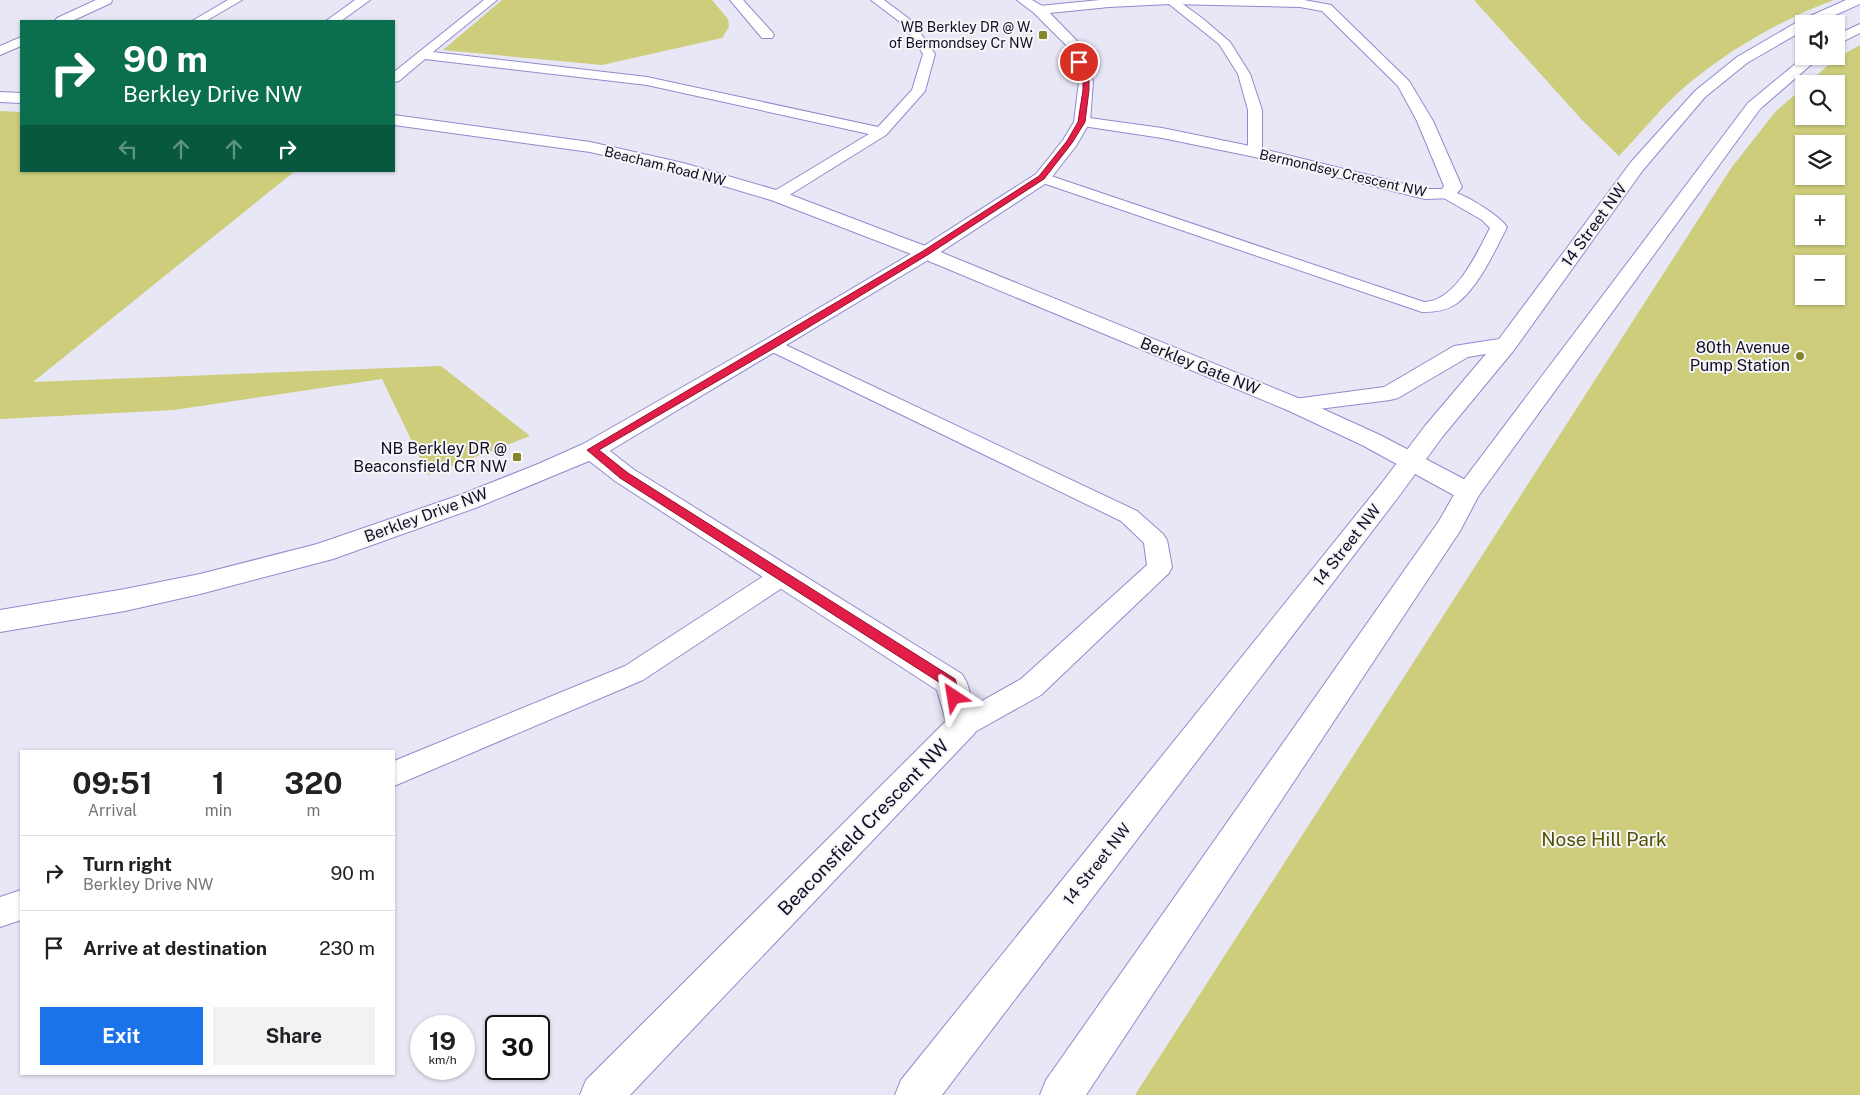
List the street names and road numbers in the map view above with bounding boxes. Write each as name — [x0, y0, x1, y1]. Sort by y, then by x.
street label: Beacham Road NW — [603, 143, 728, 189]
street label: Bermondsey Crescent NW — [1258, 146, 1429, 200]
street label: 14 Street NW — [1557, 180, 1631, 270]
street label: Berkley Gate NW — [1137, 333, 1263, 399]
street label: Berkley Drive NW — [362, 484, 490, 546]
street label: 14 Street NW — [1309, 500, 1385, 590]
street label: Beaconsfield Crescent NW — [773, 734, 953, 920]
street label: 14 Street NW — [1059, 819, 1135, 909]

